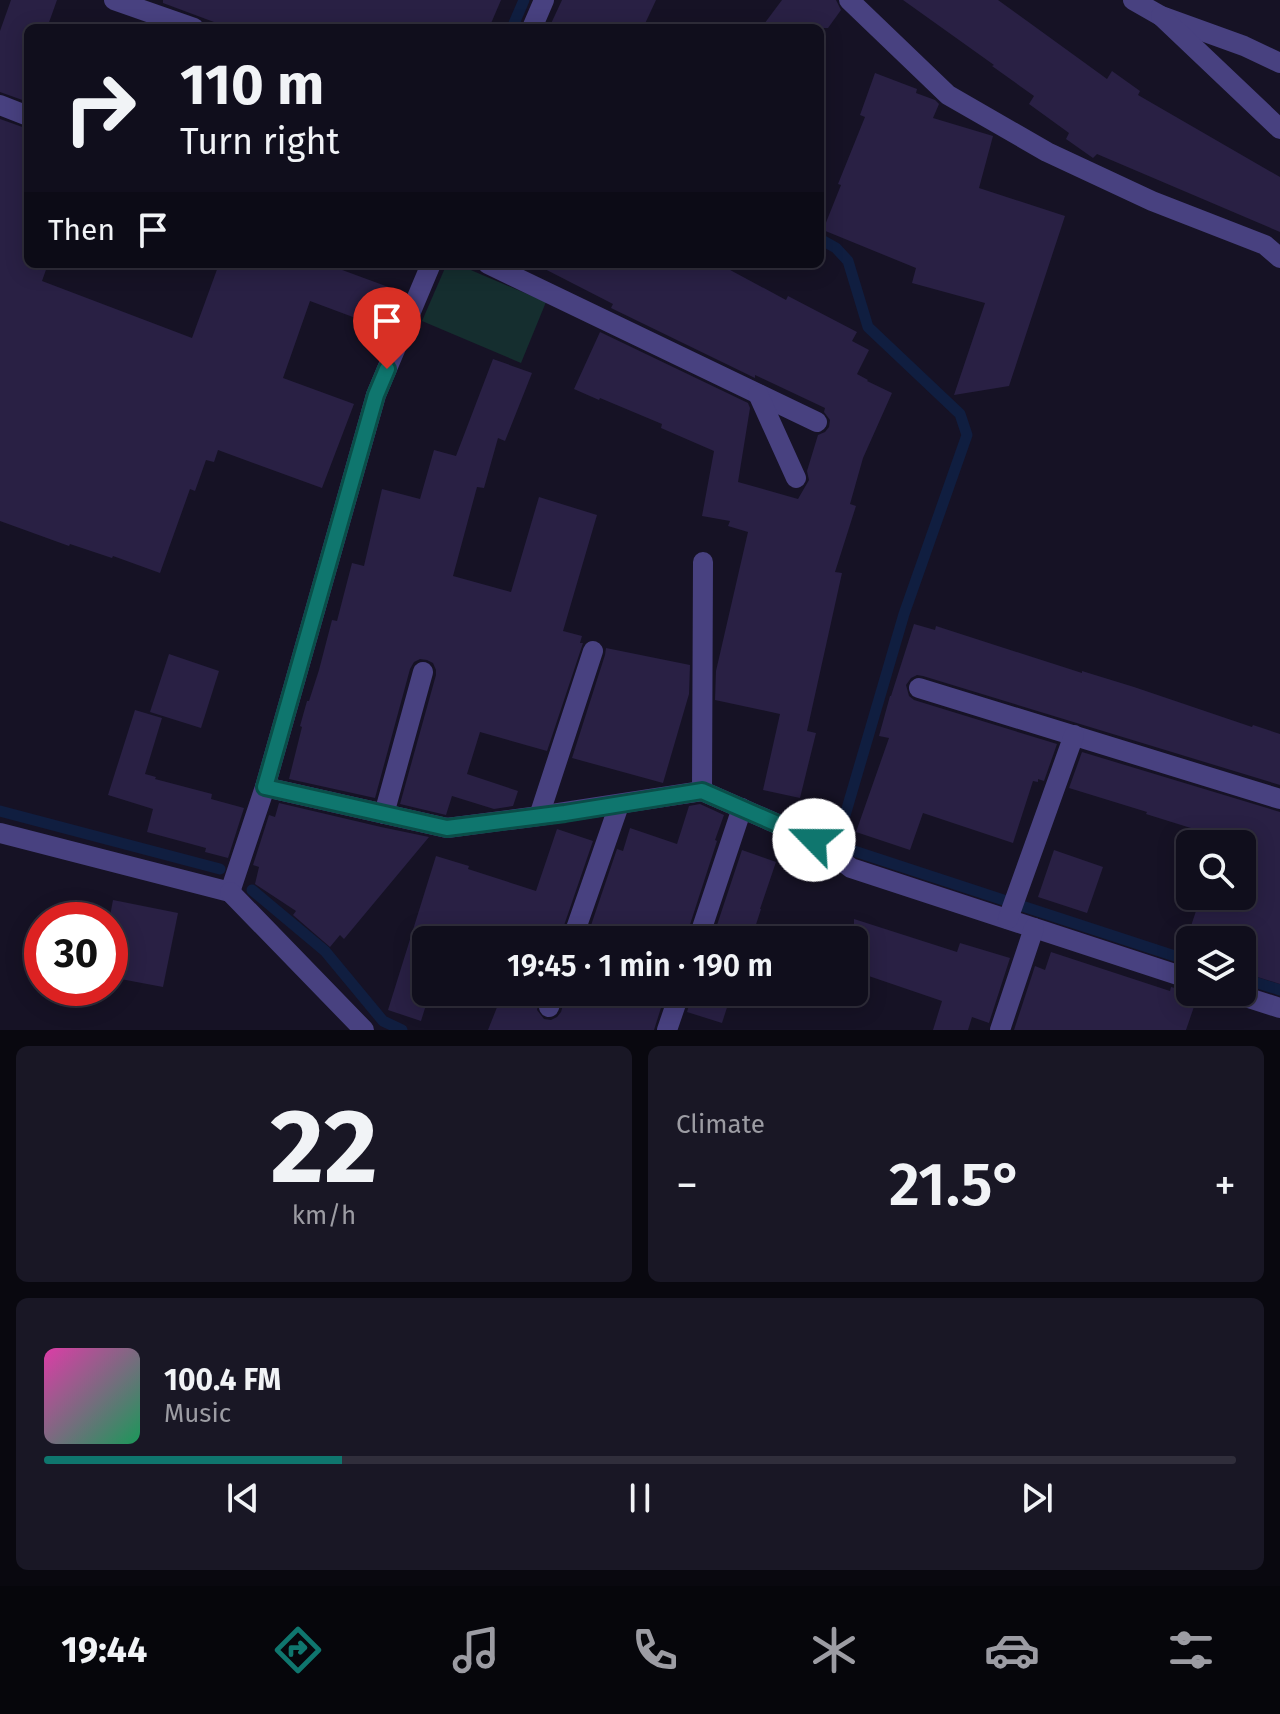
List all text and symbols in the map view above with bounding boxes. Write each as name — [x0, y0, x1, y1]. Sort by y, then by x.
text: 110 m — [180, 52, 324, 119]
icon: right — [48, 56, 152, 160]
text: Turn right — [180, 120, 340, 164]
icon: arrive — [131, 208, 175, 252]
text: Then — [48, 212, 115, 248]
pin — [353, 287, 421, 369]
icon: arrive — [365, 299, 409, 343]
position arrow — [772, 798, 856, 882]
map controls — [1176, 830, 1256, 1006]
button: search — [1176, 830, 1256, 910]
speed limit sign: 30 — [24, 902, 128, 1006]
button: layers — [1176, 926, 1256, 1006]
text: 19:45 · 1 min · 190 m — [507, 948, 773, 984]
text: 22 — [270, 1085, 378, 1210]
text: Climate — [676, 1109, 765, 1140]
text: 21.5° — [889, 1149, 1023, 1221]
text: − — [676, 1159, 698, 1212]
text: + — [1214, 1159, 1236, 1212]
text: km/h — [292, 1200, 356, 1231]
text: 100.4 FM — [164, 1362, 281, 1398]
text: Music — [164, 1398, 231, 1429]
icon: previous — [221, 1476, 265, 1520]
icon: pause — [618, 1476, 662, 1520]
icon: next — [1015, 1476, 1059, 1520]
icon: directions — [270, 1622, 326, 1678]
icon: music — [448, 1622, 504, 1678]
icon: phone — [627, 1622, 683, 1678]
icon: climate — [806, 1622, 862, 1678]
icon: car — [984, 1622, 1040, 1678]
icon: filters — [1163, 1622, 1219, 1678]
text: 19:44 — [61, 1628, 147, 1672]

